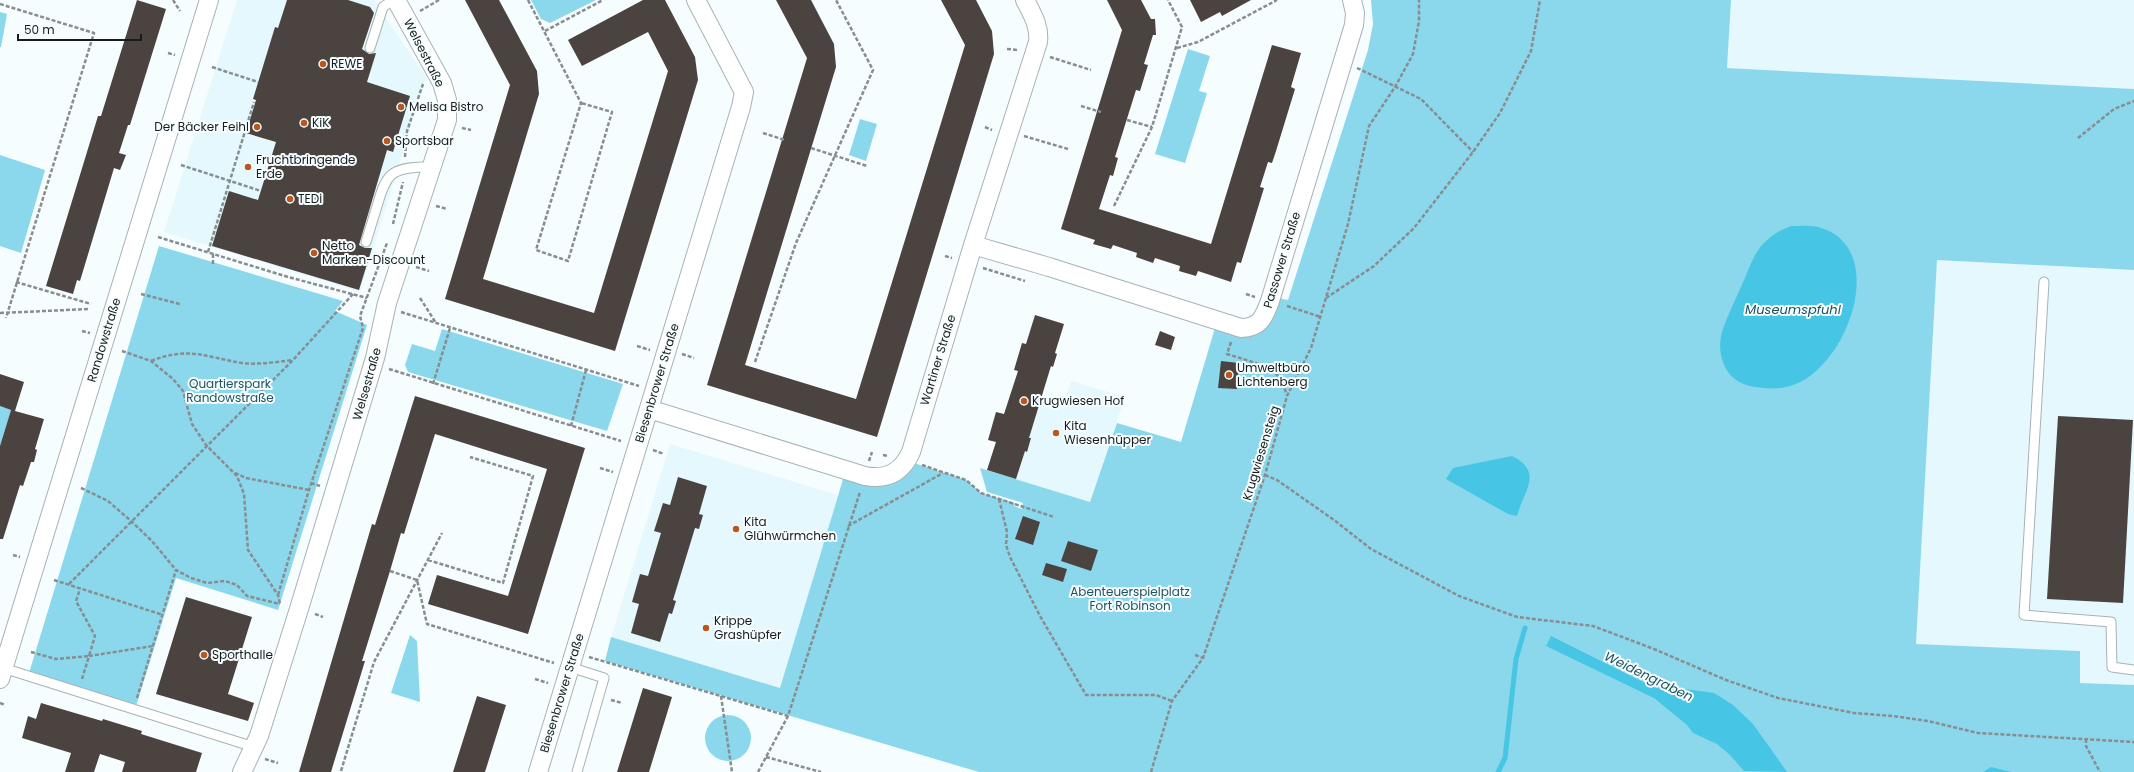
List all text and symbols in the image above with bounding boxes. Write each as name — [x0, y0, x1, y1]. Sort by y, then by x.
scale bar — [18, 16, 141, 42]
street label: Welsestraße — [400, 16, 449, 90]
text: 50 m — [24, 21, 55, 38]
place label: REWE — [331, 55, 362, 72]
marker: REWE — [318, 59, 328, 69]
place label: Melisa Bistro — [409, 98, 484, 115]
marker: Melisa Bistro — [396, 102, 406, 112]
place label: KiK — [312, 114, 329, 131]
place label: Der Bäcker Feihl — [154, 118, 249, 135]
marker: KiK — [299, 118, 309, 128]
marker: Der Bäcker Feihl — [252, 122, 262, 132]
place label: Sportsbar — [395, 132, 454, 149]
marker: Sportsbar — [382, 136, 392, 146]
place label: Fruchtbringende Erde — [256, 151, 356, 182]
marker: Fruchtbringende Erde — [243, 162, 253, 172]
place label: TEDi — [298, 190, 322, 207]
marker: TEDi — [285, 194, 295, 204]
street label: Passower Straße — [1259, 210, 1304, 310]
place label: Netto Marken-Discount — [322, 237, 425, 268]
marker: Netto Marken-Discount — [309, 248, 319, 258]
street label: Randowstraße — [83, 296, 124, 384]
water label: Museumspfuhl — [1745, 300, 1842, 319]
street label: Wartiner Straße — [916, 312, 959, 407]
street label: Biesenbrower Straße — [630, 321, 683, 445]
street label: Welsestraße — [348, 346, 385, 422]
place label: Umweltbüro Lichtenberg — [1237, 359, 1310, 390]
marker: Umweltbüro Lichtenberg — [1224, 370, 1234, 380]
park label: Quartierspark Randowstraße — [186, 375, 274, 406]
place label: Krugwiesen Hof — [1032, 392, 1124, 409]
marker: Krugwiesen Hof — [1019, 396, 1029, 406]
street label: Krugwiesensteig — [1238, 403, 1283, 502]
place label: Kita Wiesenhüpper — [1064, 417, 1152, 448]
marker: Kita Wiesenhüpper — [1051, 428, 1061, 438]
place label: Kita Glühwürmchen — [744, 513, 836, 544]
marker: Kita Glühwürmchen — [731, 524, 741, 534]
park label: Abenteuerspielplatz Fort Robinson — [1070, 583, 1190, 614]
place label: Krippe Grashüpfer — [714, 612, 782, 643]
marker: Krippe Grashüpfer — [701, 623, 711, 633]
street label: Biesenbrower Straße — [535, 631, 588, 755]
place label: Sporthalle — [212, 646, 273, 663]
water label: Weidengraben — [1601, 647, 1696, 706]
marker: Sporthalle — [199, 650, 209, 660]

